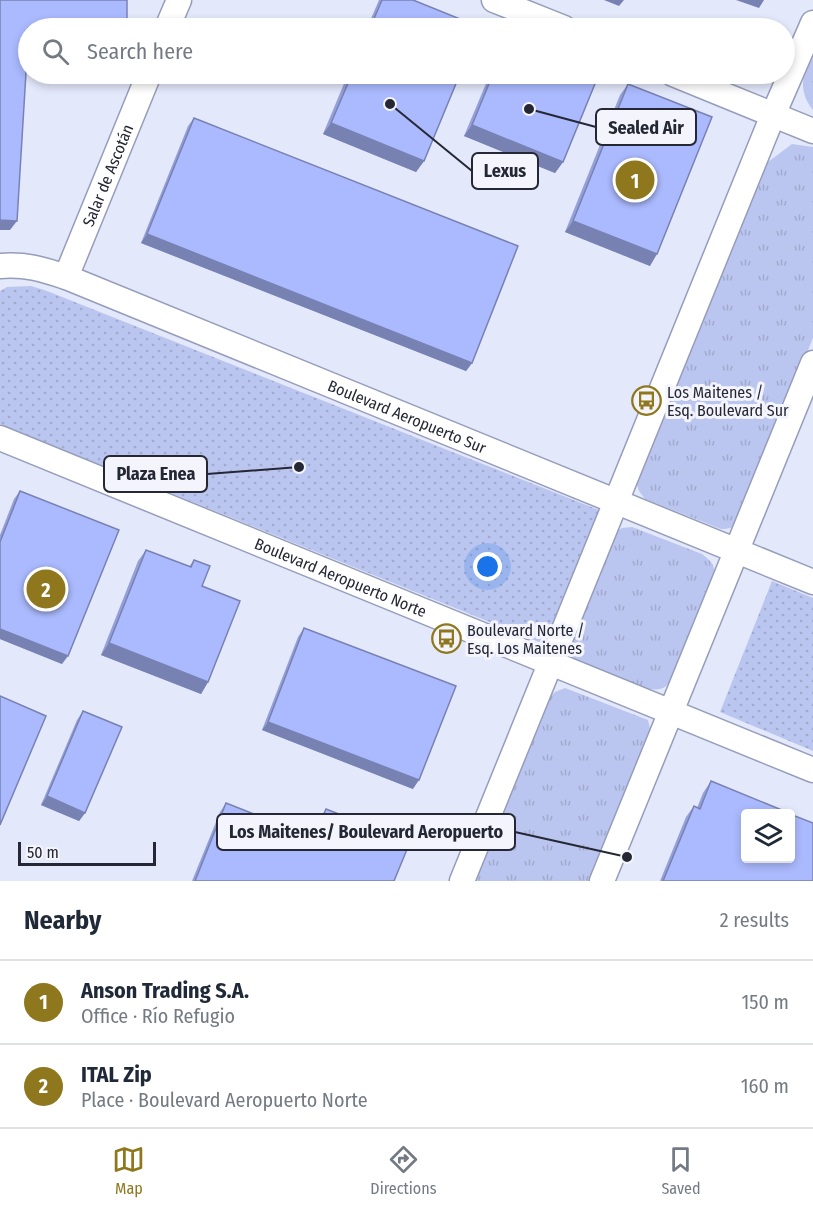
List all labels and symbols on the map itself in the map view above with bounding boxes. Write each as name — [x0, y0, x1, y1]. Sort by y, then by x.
callout: Sealed Air — [596, 109, 696, 145]
text: Sealed Air — [608, 117, 684, 139]
street label: Salar de Ascotán — [79, 121, 137, 229]
callout: Lexus — [472, 153, 538, 189]
pin: 1 — [616, 158, 654, 202]
text: Lexus — [484, 160, 526, 182]
street label: Boulevard Aeropuerto Sur — [325, 376, 489, 458]
place label: Los Maitenes / Esq. Boulevard Sur — [667, 383, 789, 420]
bus stop icon: Los Maitenes / Esq. Boulevard Sur — [630, 385, 662, 417]
callout: Plaza Enea — [104, 456, 207, 492]
text: Plaza Enea — [116, 463, 196, 485]
street label: Boulevard Aeropuerto Norte — [252, 534, 429, 621]
your location — [473, 552, 502, 581]
pin: 2 — [26, 566, 66, 612]
place label: Boulevard Norte / Esq. Los Maitenes — [467, 621, 585, 658]
bus stop icon: Boulevard Norte / Esq. Los Maitenes — [430, 623, 462, 655]
callout: Los Maitenes/ Boulevard Aeropuerto — [217, 814, 515, 850]
text: Los Maitenes/ Boulevard Aeropuerto — [229, 821, 503, 843]
scale bar — [18, 839, 156, 866]

